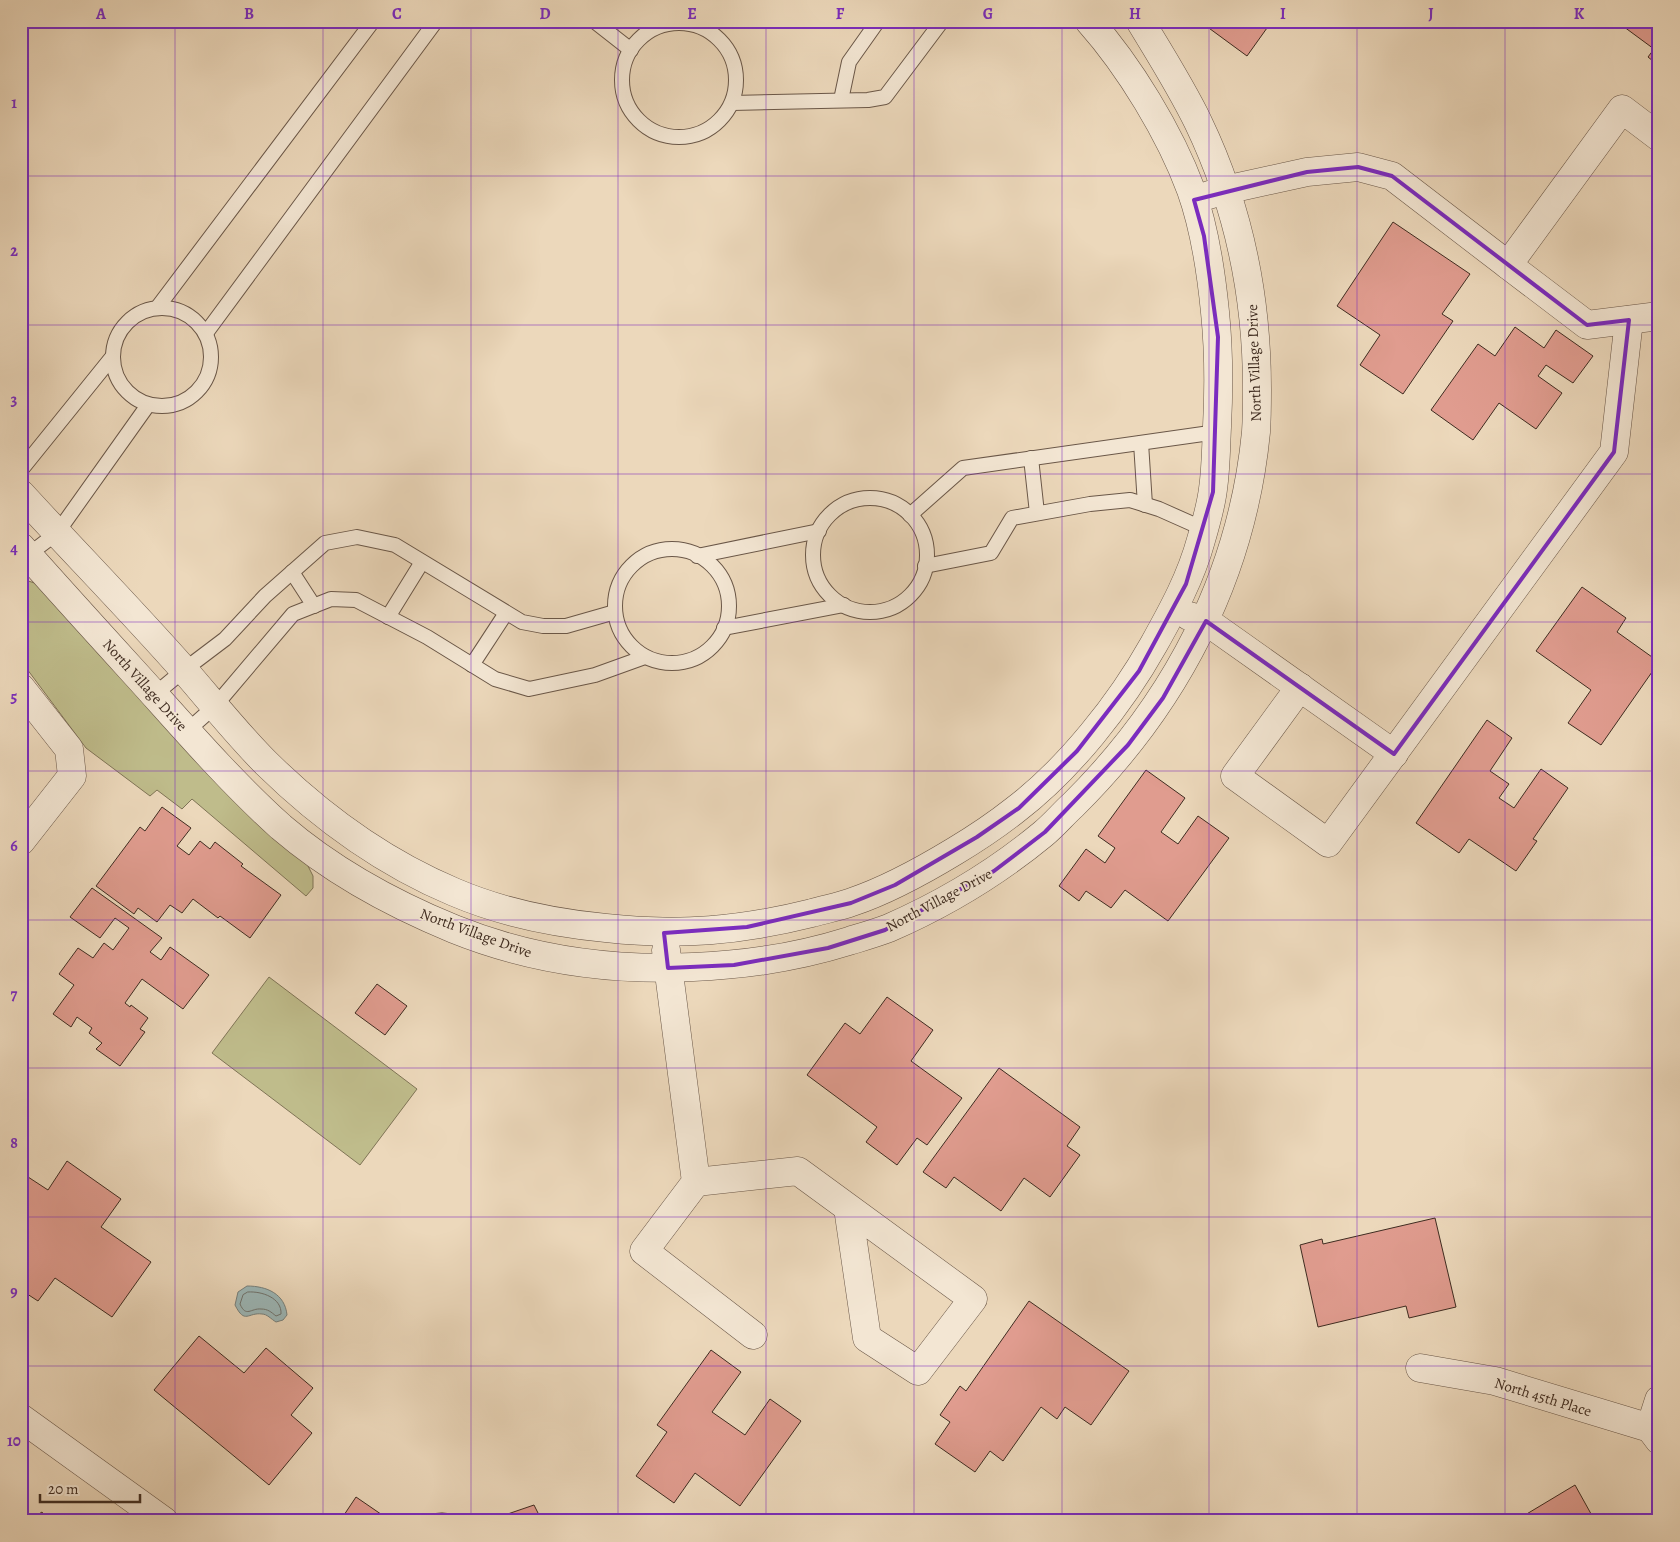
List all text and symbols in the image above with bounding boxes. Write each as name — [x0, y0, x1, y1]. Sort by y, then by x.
text: A — [95, 3, 107, 25]
text: B — [244, 3, 254, 25]
text: C — [392, 3, 402, 25]
text: D — [539, 3, 551, 25]
text: E — [687, 3, 697, 25]
text: F — [836, 3, 845, 25]
text: G — [983, 3, 993, 25]
text: H — [1129, 3, 1141, 25]
text: I — [1280, 3, 1286, 25]
text: J — [1428, 3, 1434, 25]
text: K — [1574, 3, 1585, 25]
text: 1 — [11, 92, 17, 114]
text: 2 — [10, 240, 18, 262]
street label: North Village Drive — [1242, 304, 1266, 422]
text: 3 — [11, 389, 18, 411]
text: 4 — [10, 538, 18, 560]
street label: North Village Drive — [98, 635, 192, 736]
text: 5 — [11, 686, 18, 708]
text: 6 — [10, 835, 18, 857]
street label: North Village Drive — [882, 863, 996, 936]
street label: North Village Drive — [417, 903, 535, 963]
text: 7 — [11, 984, 18, 1006]
text: 8 — [10, 1132, 18, 1154]
text: 9 — [10, 1281, 18, 1303]
street label: North 45th Place — [1492, 1373, 1594, 1421]
text: 10 — [7, 1430, 21, 1452]
scale bar — [40, 1472, 140, 1504]
text: 20 m — [48, 1479, 79, 1499]

